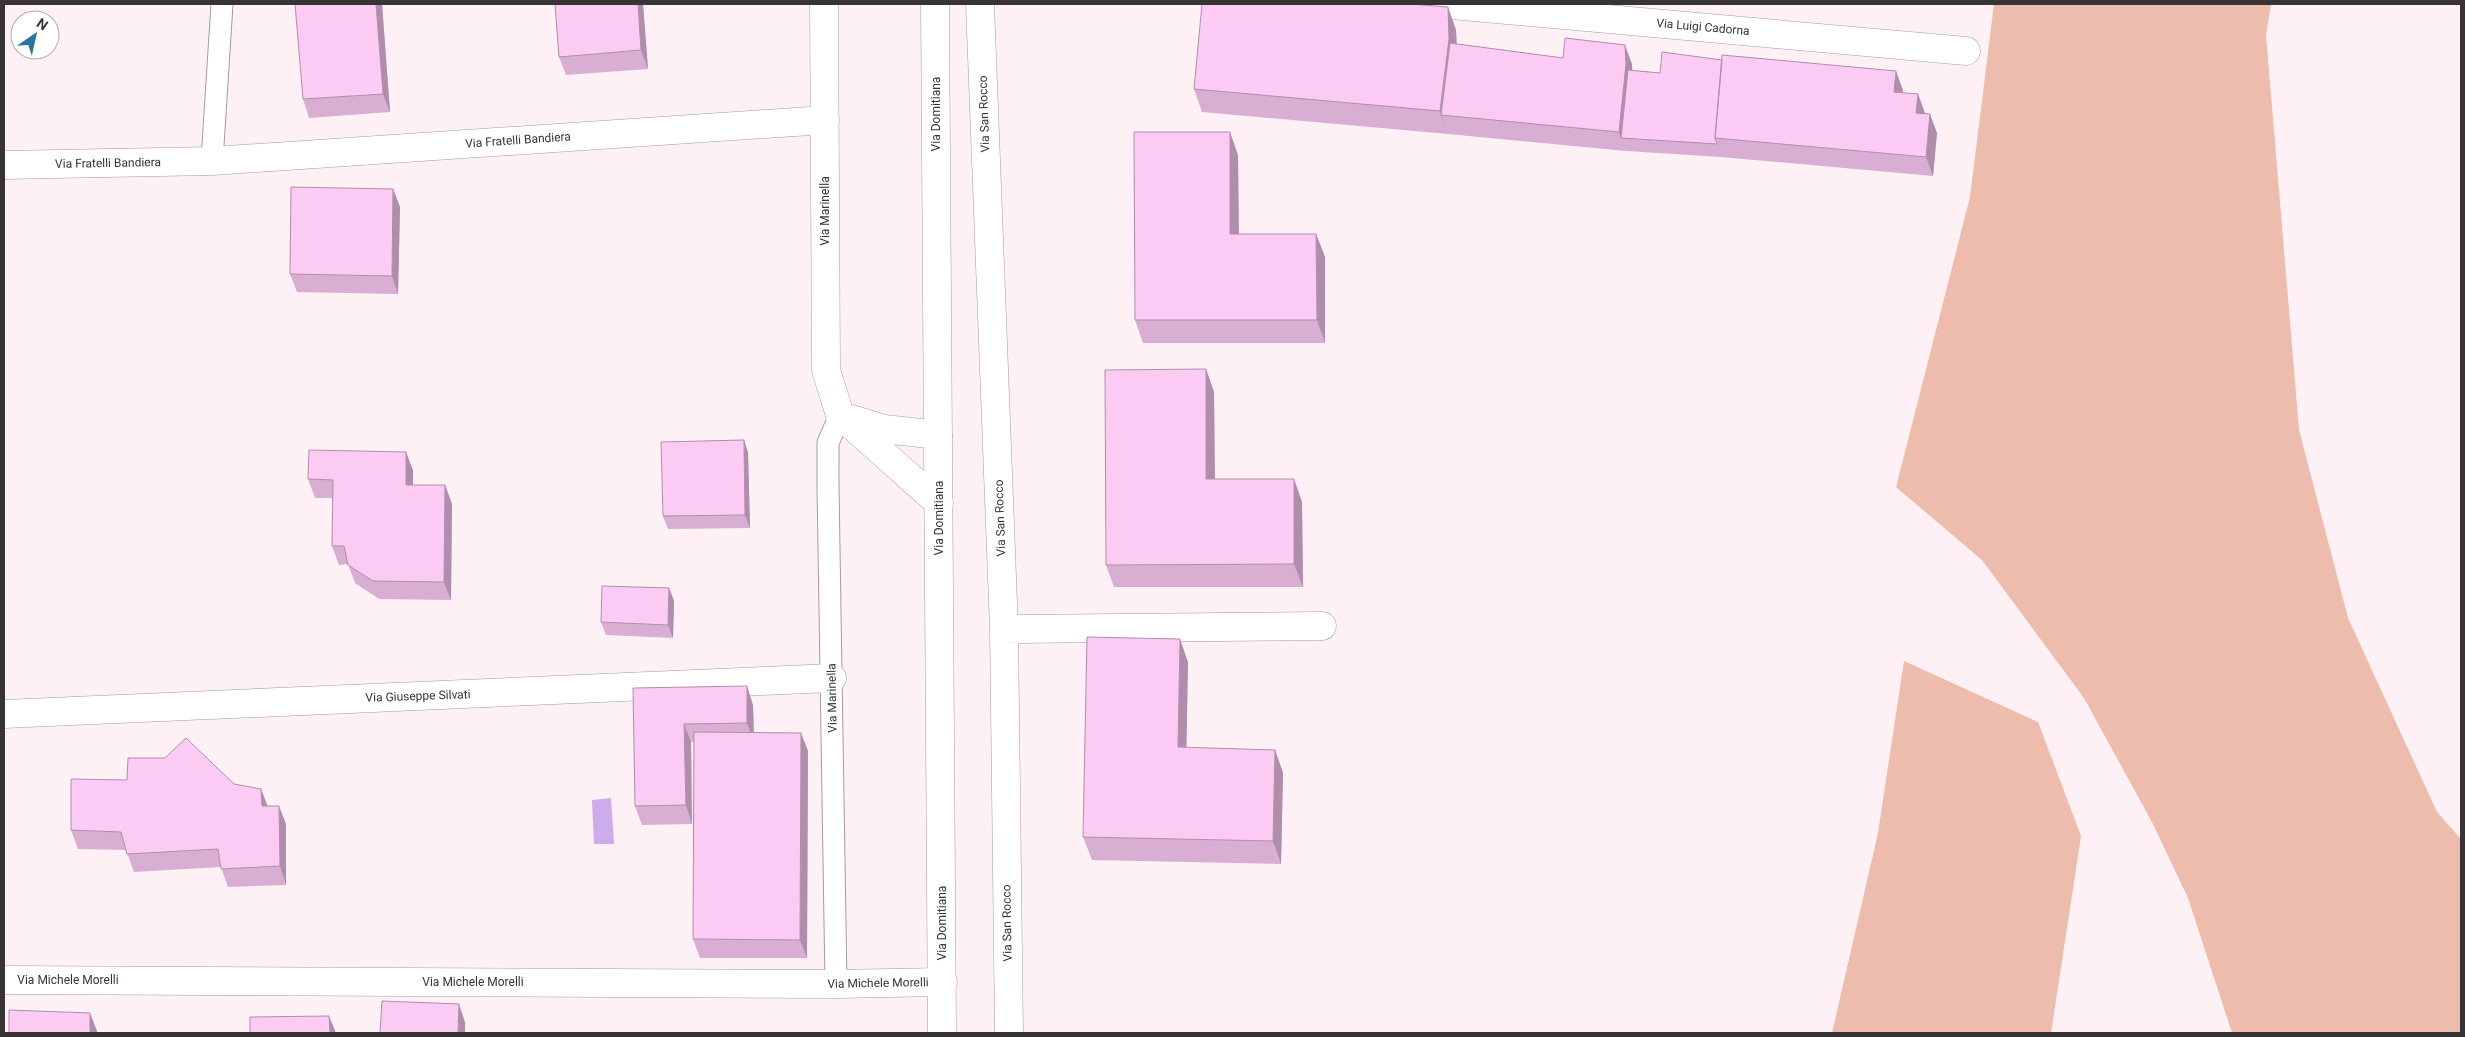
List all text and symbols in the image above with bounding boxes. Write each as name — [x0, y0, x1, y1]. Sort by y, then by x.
north arrow — [10, 10, 60, 60]
text: N — [34, 15, 51, 34]
street label: Via Luigi Cadorna — [1656, 16, 1750, 38]
street label: Via San Rocco — [976, 75, 992, 153]
street label: Via Domitiana — [929, 77, 943, 151]
street label: Via Fratelli Bandiera — [465, 129, 571, 151]
street label: Via Fratelli Bandiera — [55, 155, 161, 171]
street label: Via Marinella — [818, 176, 832, 246]
street label: Via San Rocco — [992, 479, 1008, 557]
street label: Via Domitiana — [932, 481, 946, 555]
street label: Via Marinella — [824, 663, 840, 733]
street label: Via Giuseppe Silvati — [365, 687, 471, 705]
street label: Via San Rocco — [999, 884, 1015, 962]
street label: Via Domitiana — [935, 886, 949, 960]
street label: Via Michele Morelli — [17, 973, 119, 987]
street label: Via Michele Morelli — [422, 975, 524, 989]
street label: Via Michele Morelli — [827, 975, 929, 991]

